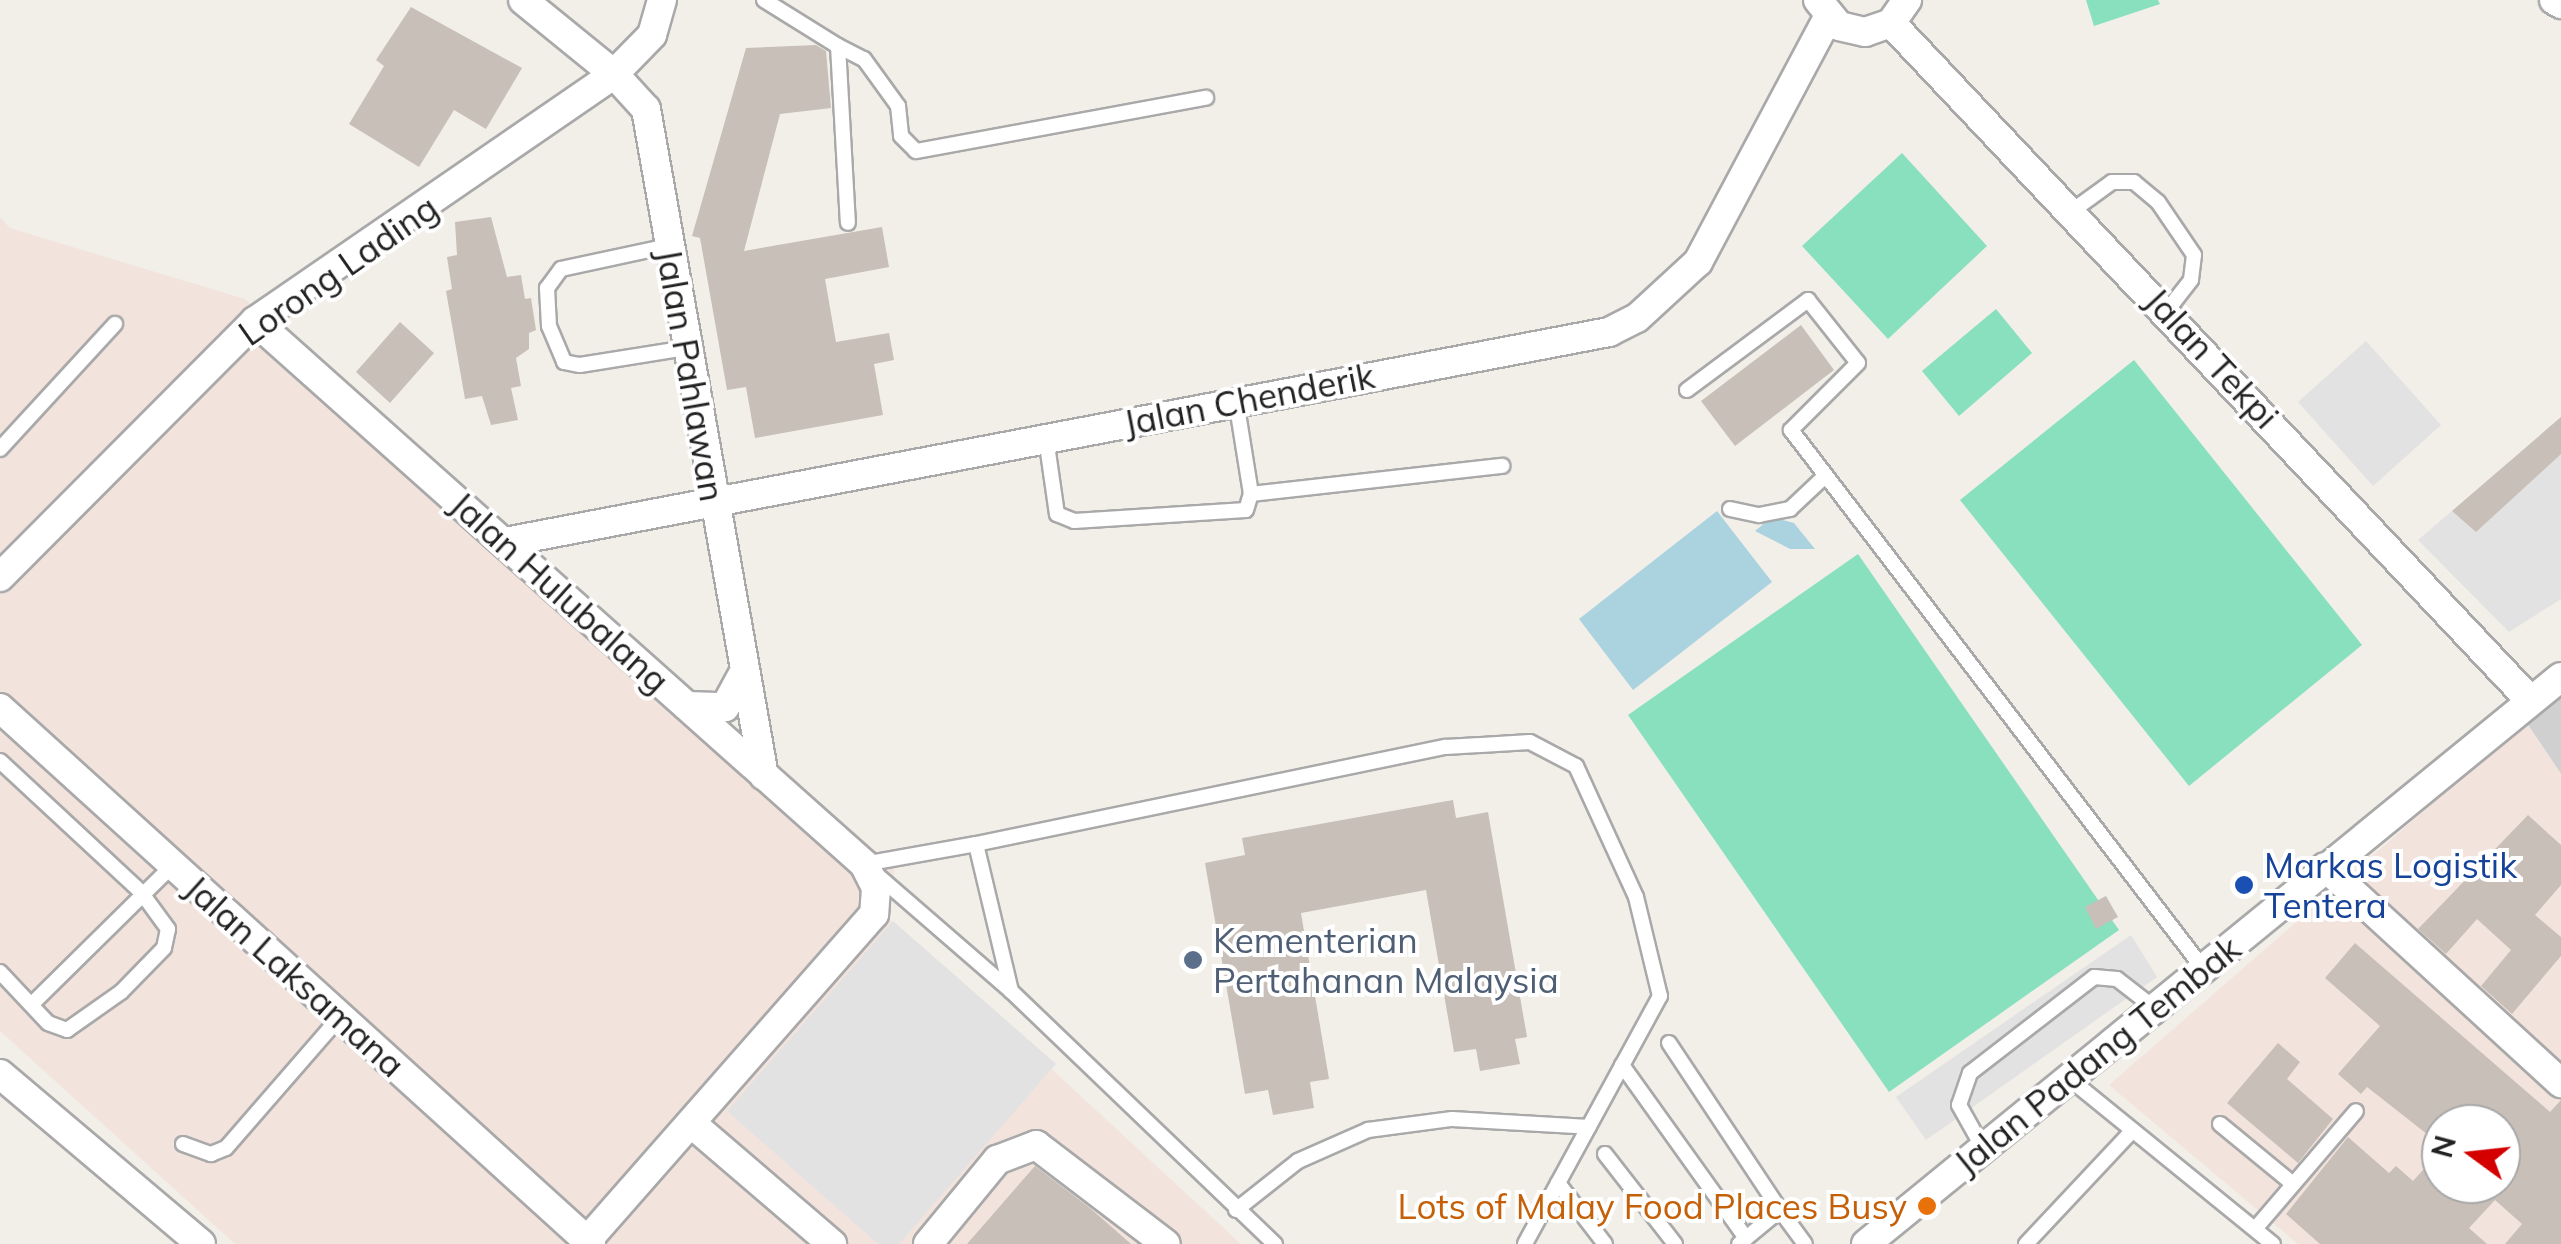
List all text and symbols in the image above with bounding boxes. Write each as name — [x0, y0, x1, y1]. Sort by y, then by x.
street label: Lorong Lading — [230, 186, 446, 354]
street label: Jalan Pahlawan — [648, 245, 734, 505]
street label: Jalan Tekpi — [2137, 279, 2287, 437]
street label: Jalan Chenderik — [1120, 354, 1378, 444]
street label: Jalan Hulubalang — [442, 483, 678, 701]
place label: Markas Logistik Tentera — [2264, 844, 2517, 926]
street label: Jalan Laksamana — [177, 866, 413, 1086]
marker: Markas Logistik Tentera — [2233, 874, 2255, 896]
place label: Kementerian Pertahanan Malaysia — [1213, 919, 1559, 1001]
street label: Jalan Padang Tembak — [1946, 927, 2248, 1183]
marker: Kementerian Pertahanan Malaysia — [1182, 949, 1204, 971]
north arrow — [2421, 1104, 2521, 1204]
text: N — [2424, 1132, 2463, 1161]
place label: Lots of Malay Food Places Busy — [1398, 1185, 1907, 1227]
marker: Lots of Malay Food Places Busy — [1916, 1195, 1938, 1217]

